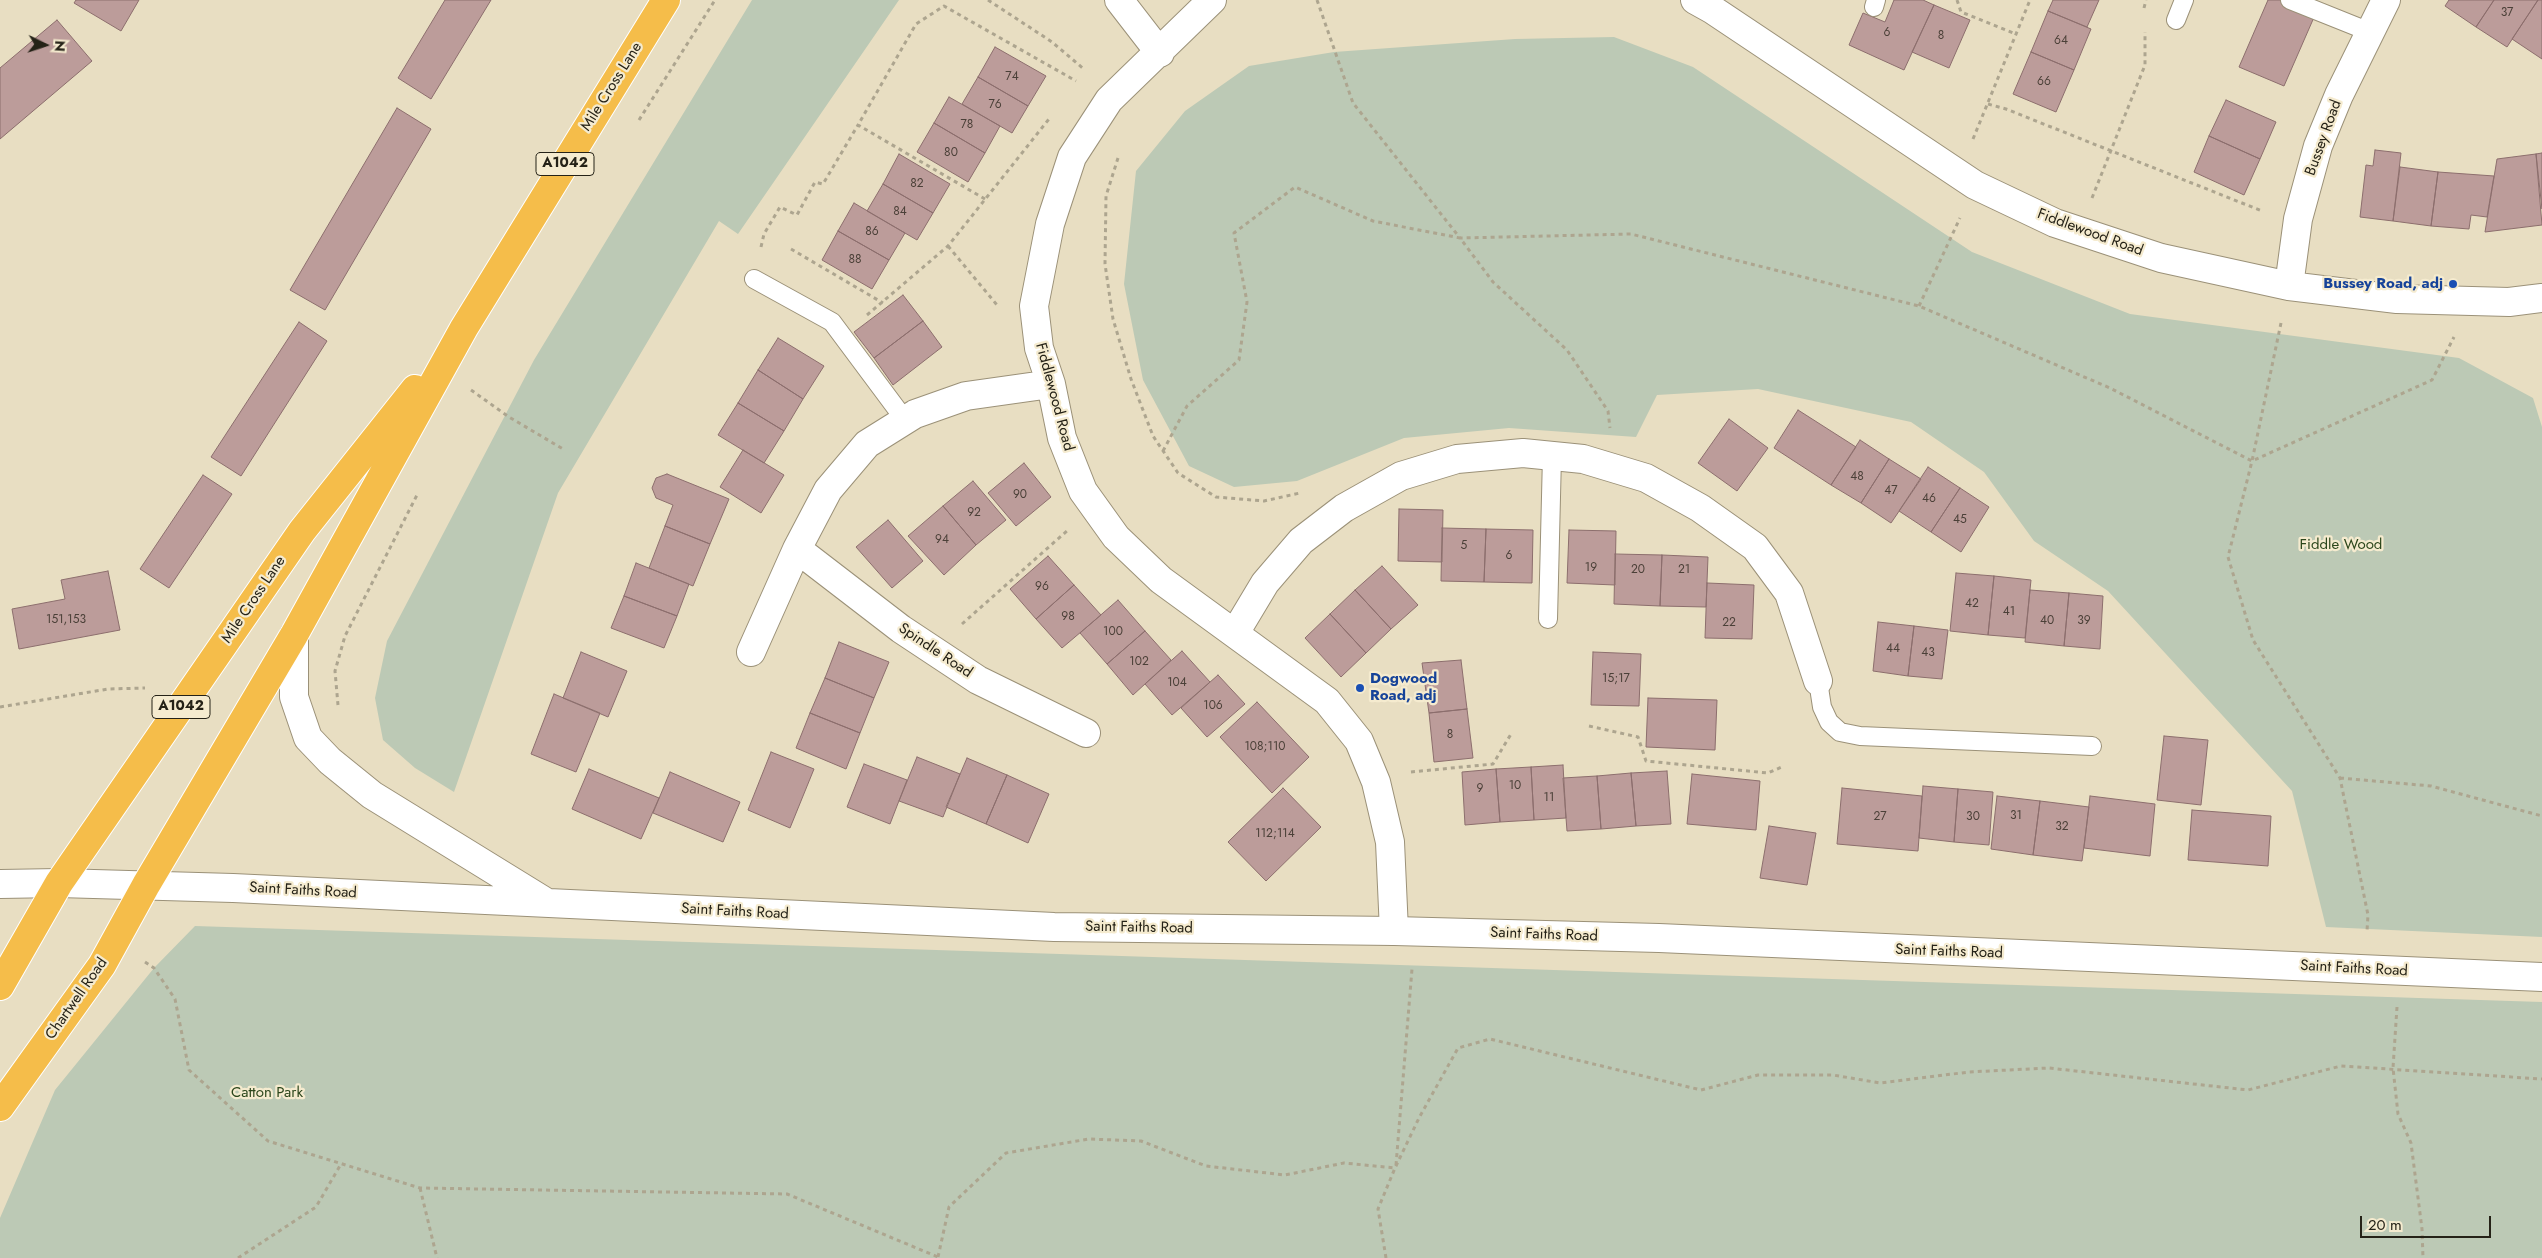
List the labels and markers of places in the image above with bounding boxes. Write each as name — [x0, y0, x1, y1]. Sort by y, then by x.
place label: Bussey Road, adj — [2323, 275, 2443, 293]
marker: Bussey Road, adj — [2447, 278, 2459, 290]
place label: Dogwood Road, adj — [1370, 670, 1437, 705]
marker: Dogwood Road, adj — [1354, 682, 1366, 694]

